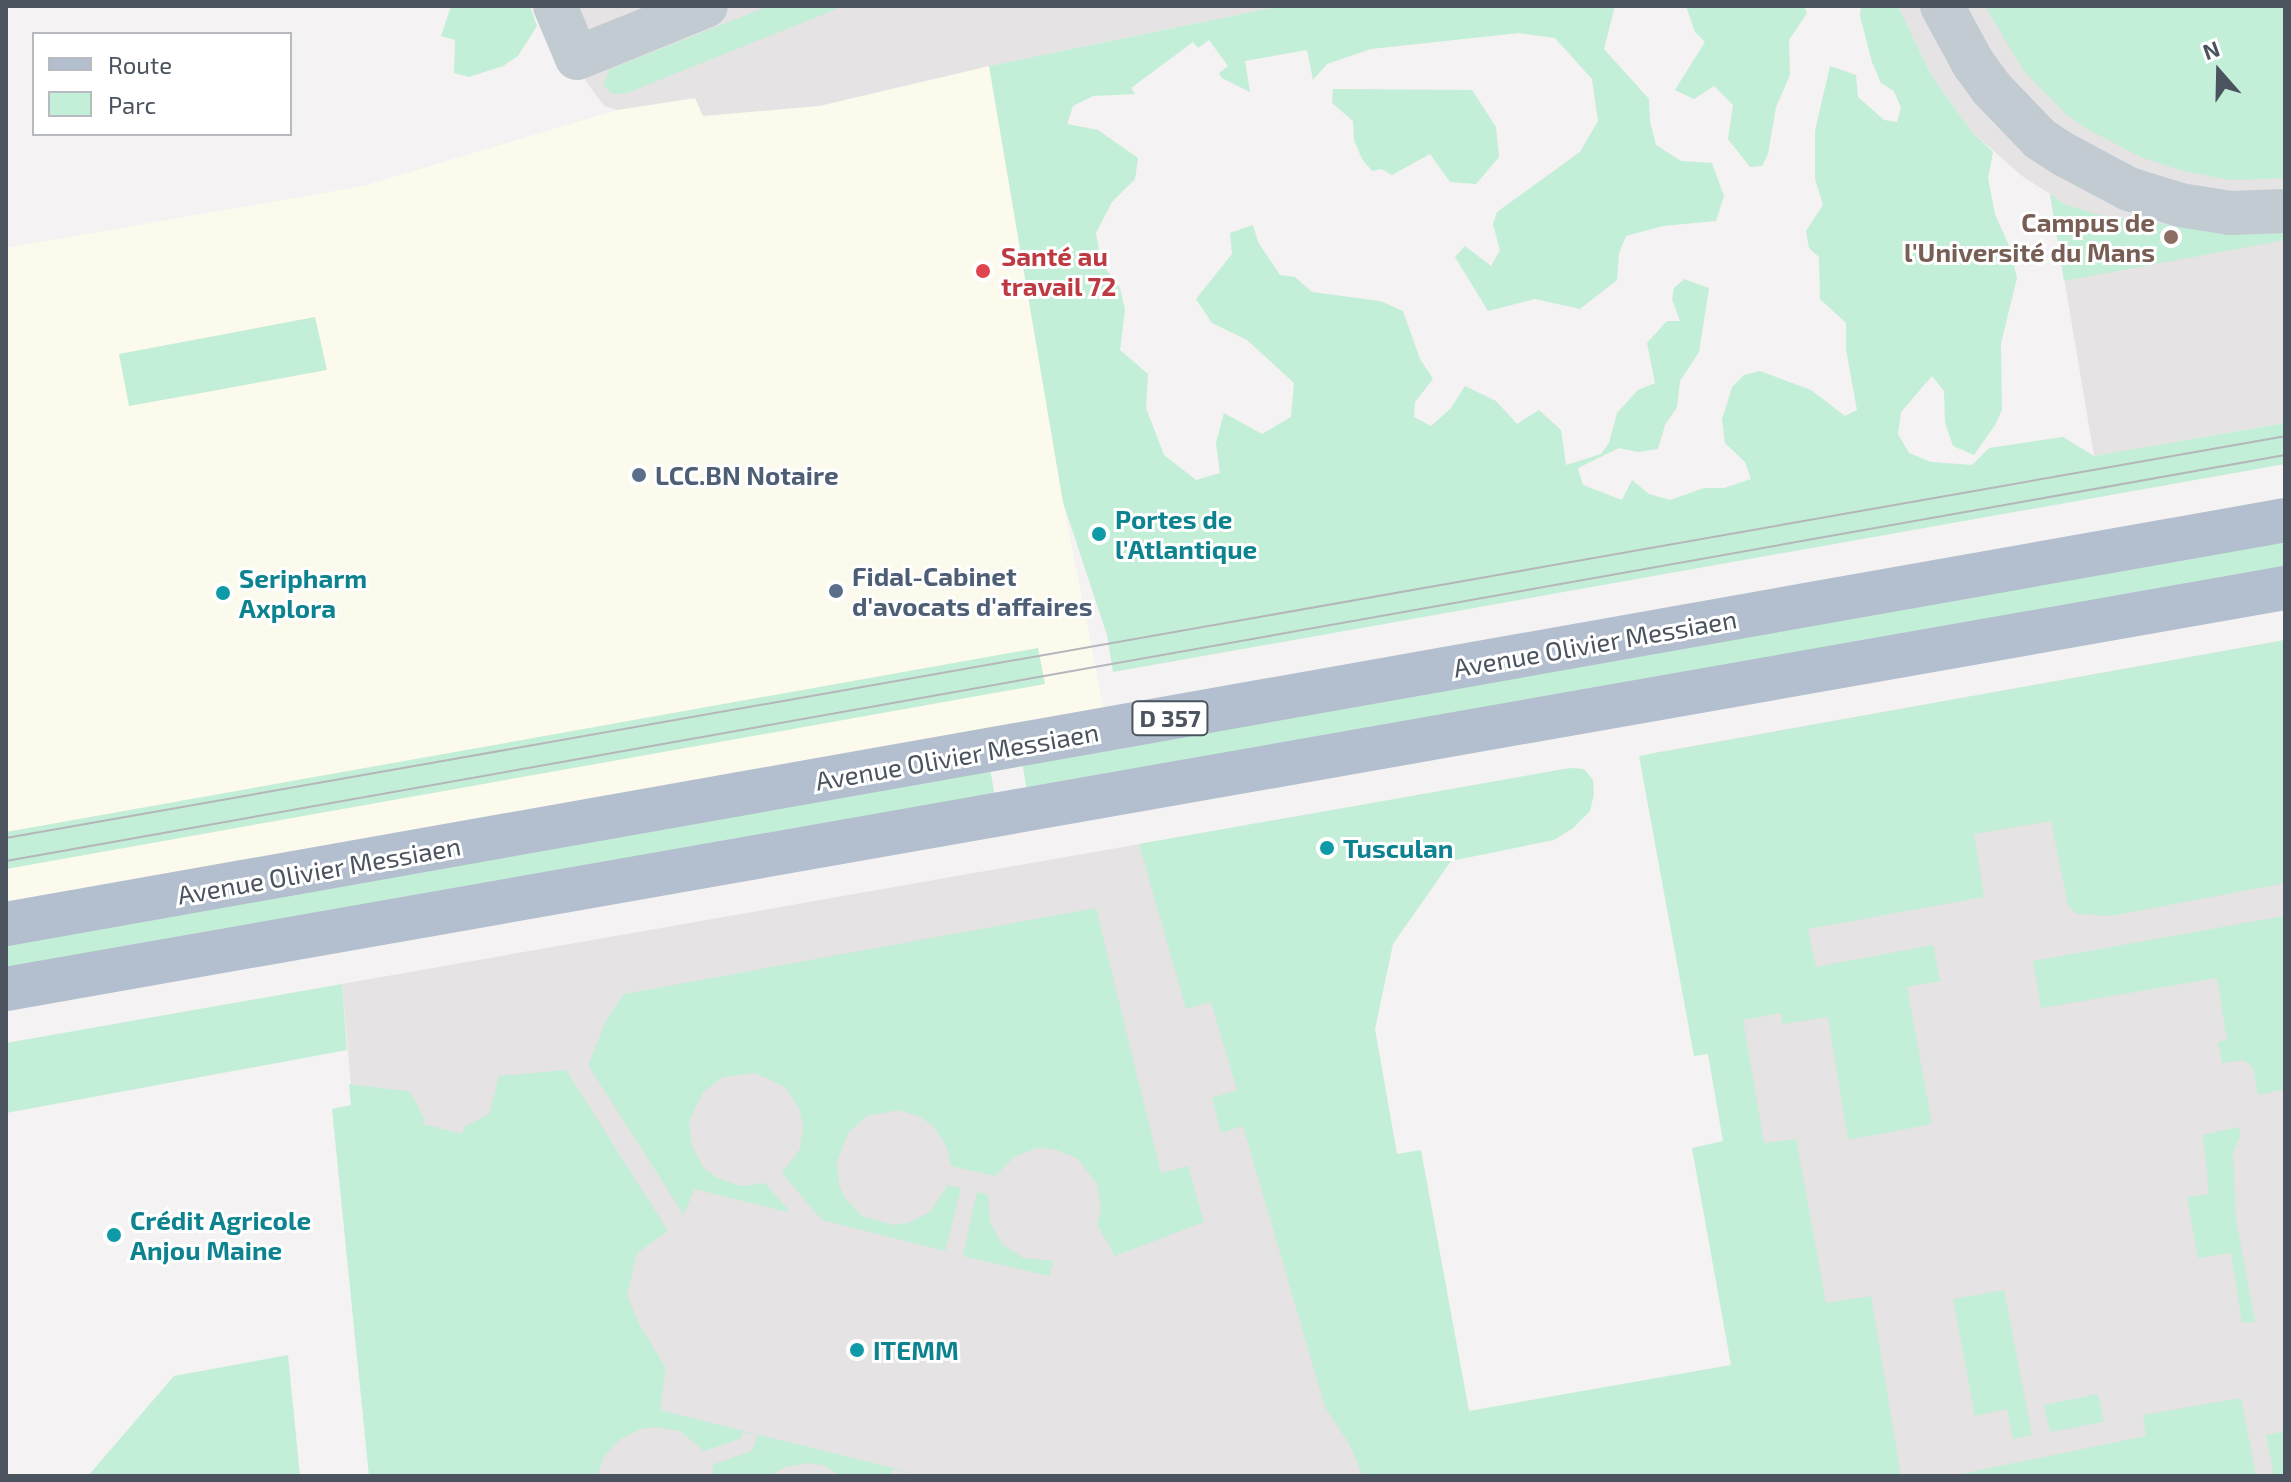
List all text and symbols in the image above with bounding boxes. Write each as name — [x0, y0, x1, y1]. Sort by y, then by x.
legend — [32, 32, 292, 136]
north arrow — [2179, 32, 2259, 112]
text: N — [2199, 35, 2223, 64]
text: Route — [108, 50, 172, 79]
text: Parc — [108, 90, 156, 119]
place label: Campus de l'Université du Mans — [1904, 206, 2155, 268]
marker: Campus de l'Université du Mans — [2162, 228, 2180, 246]
place label: Santé au travail 72 — [1001, 240, 1117, 302]
marker: Santé au travail 72 — [972, 260, 994, 282]
place label: LCC.BN Notaire — [655, 459, 839, 491]
marker: LCC.BN Notaire — [630, 466, 648, 484]
place label: Portes de l'Atlantique — [1115, 503, 1257, 564]
marker: Portes de l'Atlantique — [1090, 525, 1108, 543]
place label: Fidal-Cabinet d'avocats d'affaires — [852, 560, 1093, 622]
place label: Seripharm Axplora — [239, 562, 367, 624]
marker: Fidal-Cabinet d'avocats d'affaires — [827, 582, 845, 600]
marker: Seripharm Axplora — [214, 584, 232, 602]
street label: Avenue Olivier Messiaen — [1451, 603, 1739, 683]
road number: D 357 — [1130, 698, 1210, 738]
street label: Avenue Olivier Messiaen — [813, 716, 1101, 796]
street label: Avenue Olivier Messiaen — [175, 830, 463, 910]
place label: Tusculan — [1343, 832, 1453, 864]
marker: Tusculan — [1318, 839, 1336, 857]
place label: Crédit Agricole Anjou Maine — [130, 1204, 312, 1266]
marker: Crédit Agricole Anjou Maine — [105, 1226, 123, 1244]
place label: ITEMM — [873, 1334, 959, 1366]
marker: ITEMM — [848, 1341, 866, 1359]

